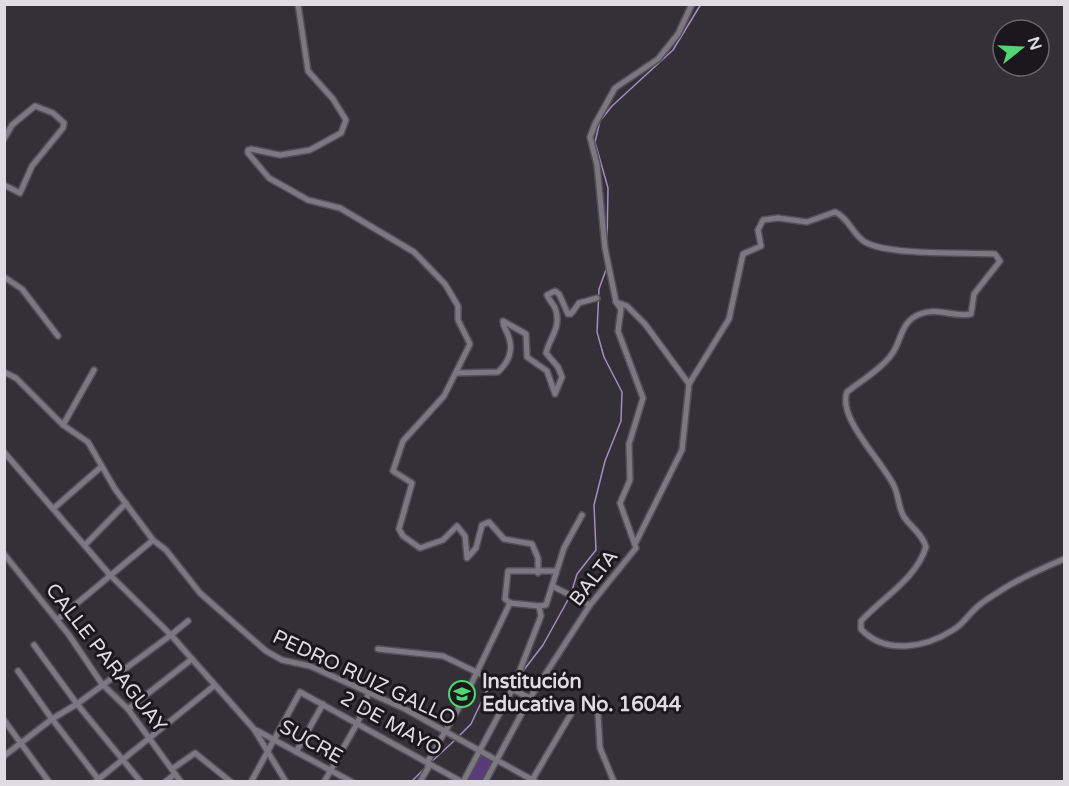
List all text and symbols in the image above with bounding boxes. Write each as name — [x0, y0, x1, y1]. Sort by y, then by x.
north arrow — [991, 18, 1051, 78]
text: N — [1023, 34, 1046, 53]
street label: BALTA — [565, 545, 623, 611]
street label: CALLE PARAGUAY — [40, 579, 172, 737]
street label: PEDRO RUIZ GALLO — [269, 625, 459, 731]
place label: Institución Educativa No. 16044 — [482, 670, 682, 717]
school or university icon: Institución Educativa No. 16044 — [447, 679, 477, 709]
street label: 2 DE MAYO — [336, 686, 446, 762]
street label: SUCRE — [275, 715, 347, 769]

